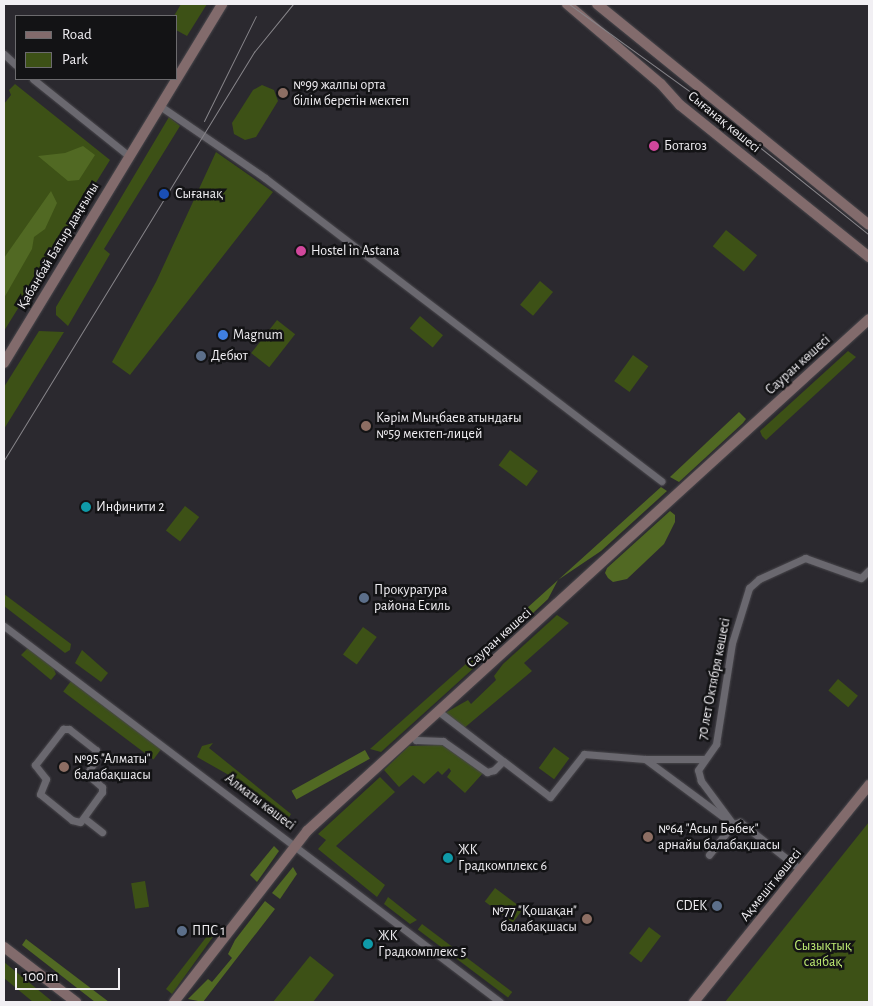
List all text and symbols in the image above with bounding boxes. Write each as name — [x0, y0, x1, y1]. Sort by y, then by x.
legend — [15, 15, 178, 80]
text: Road — [62, 27, 92, 42]
text: Park — [62, 52, 88, 67]
place label: №99 жалпы орта білім беретін мектеп — [293, 77, 409, 110]
marker: №99 жалпы орта білім беретін мектеп — [277, 87, 289, 99]
street label: Сығанақ көшесі — [684, 88, 764, 156]
place label: Ботагоз — [664, 138, 707, 154]
marker: Ботагоз — [648, 140, 660, 152]
street label: Қабанбай Батыр даңғылы — [13, 179, 103, 313]
place label: Сығанақ — [175, 186, 223, 202]
marker: Сығанақ — [157, 187, 171, 201]
place label: Hostel in Astana — [311, 243, 400, 259]
marker: Hostel in Astana — [295, 245, 307, 257]
place label: Magnum — [233, 327, 283, 343]
marker: Magnum — [217, 329, 229, 341]
street label: Сауран көшесі — [762, 331, 834, 399]
place label: Дебют — [211, 348, 248, 364]
marker: Дебют — [195, 350, 207, 362]
place label: Кәрім Мыңбаев атындағы №59 мектеп-лицей — [376, 410, 522, 442]
marker: Кәрім Мыңбаев атындағы №59 мектеп-лицей — [360, 420, 372, 432]
place label: Инфинити 2 — [96, 499, 165, 515]
marker: Инфинити 2 — [80, 501, 92, 513]
place label: Прокуратура района Есиль — [374, 582, 450, 614]
marker: Прокуратура района Есиль — [358, 592, 370, 604]
street label: Сауран көшесі — [463, 604, 535, 672]
street label: 70 лет Октября көшесі — [694, 617, 734, 741]
place label: №95 "Алматы" балабақшасы — [74, 751, 151, 784]
marker: №95 "Алматы" балабақшасы — [58, 761, 70, 773]
street label: Алматы көшесі — [222, 770, 298, 834]
place label: №64 "Асыл Бөбек" арнайы балабақшасы — [658, 821, 780, 854]
marker: №64 "Асыл Бөбек" арнайы балабақшасы — [642, 831, 654, 843]
place label: ЖК Градкомплекс 6 — [458, 842, 547, 874]
street label: Ақмешіт көшесі — [737, 845, 805, 925]
marker: ЖК Градкомплекс 6 — [442, 852, 454, 864]
place label: CDEK — [676, 898, 707, 914]
marker: CDEK — [711, 900, 723, 912]
place label: №77 "Қошақан" балабақшасы — [492, 903, 577, 936]
marker: №77 "Қошақан" балабақшасы — [581, 913, 593, 925]
place label: ППС 1 — [192, 923, 225, 939]
marker: ППС 1 — [176, 925, 188, 937]
place label: ЖК Градкомплекс 5 — [378, 928, 466, 960]
marker: ЖК Градкомплекс 5 — [362, 938, 374, 950]
park label: Сызықтық саябақ — [794, 938, 852, 970]
scale bar — [18, 958, 122, 990]
text: 100 m — [23, 969, 58, 984]

